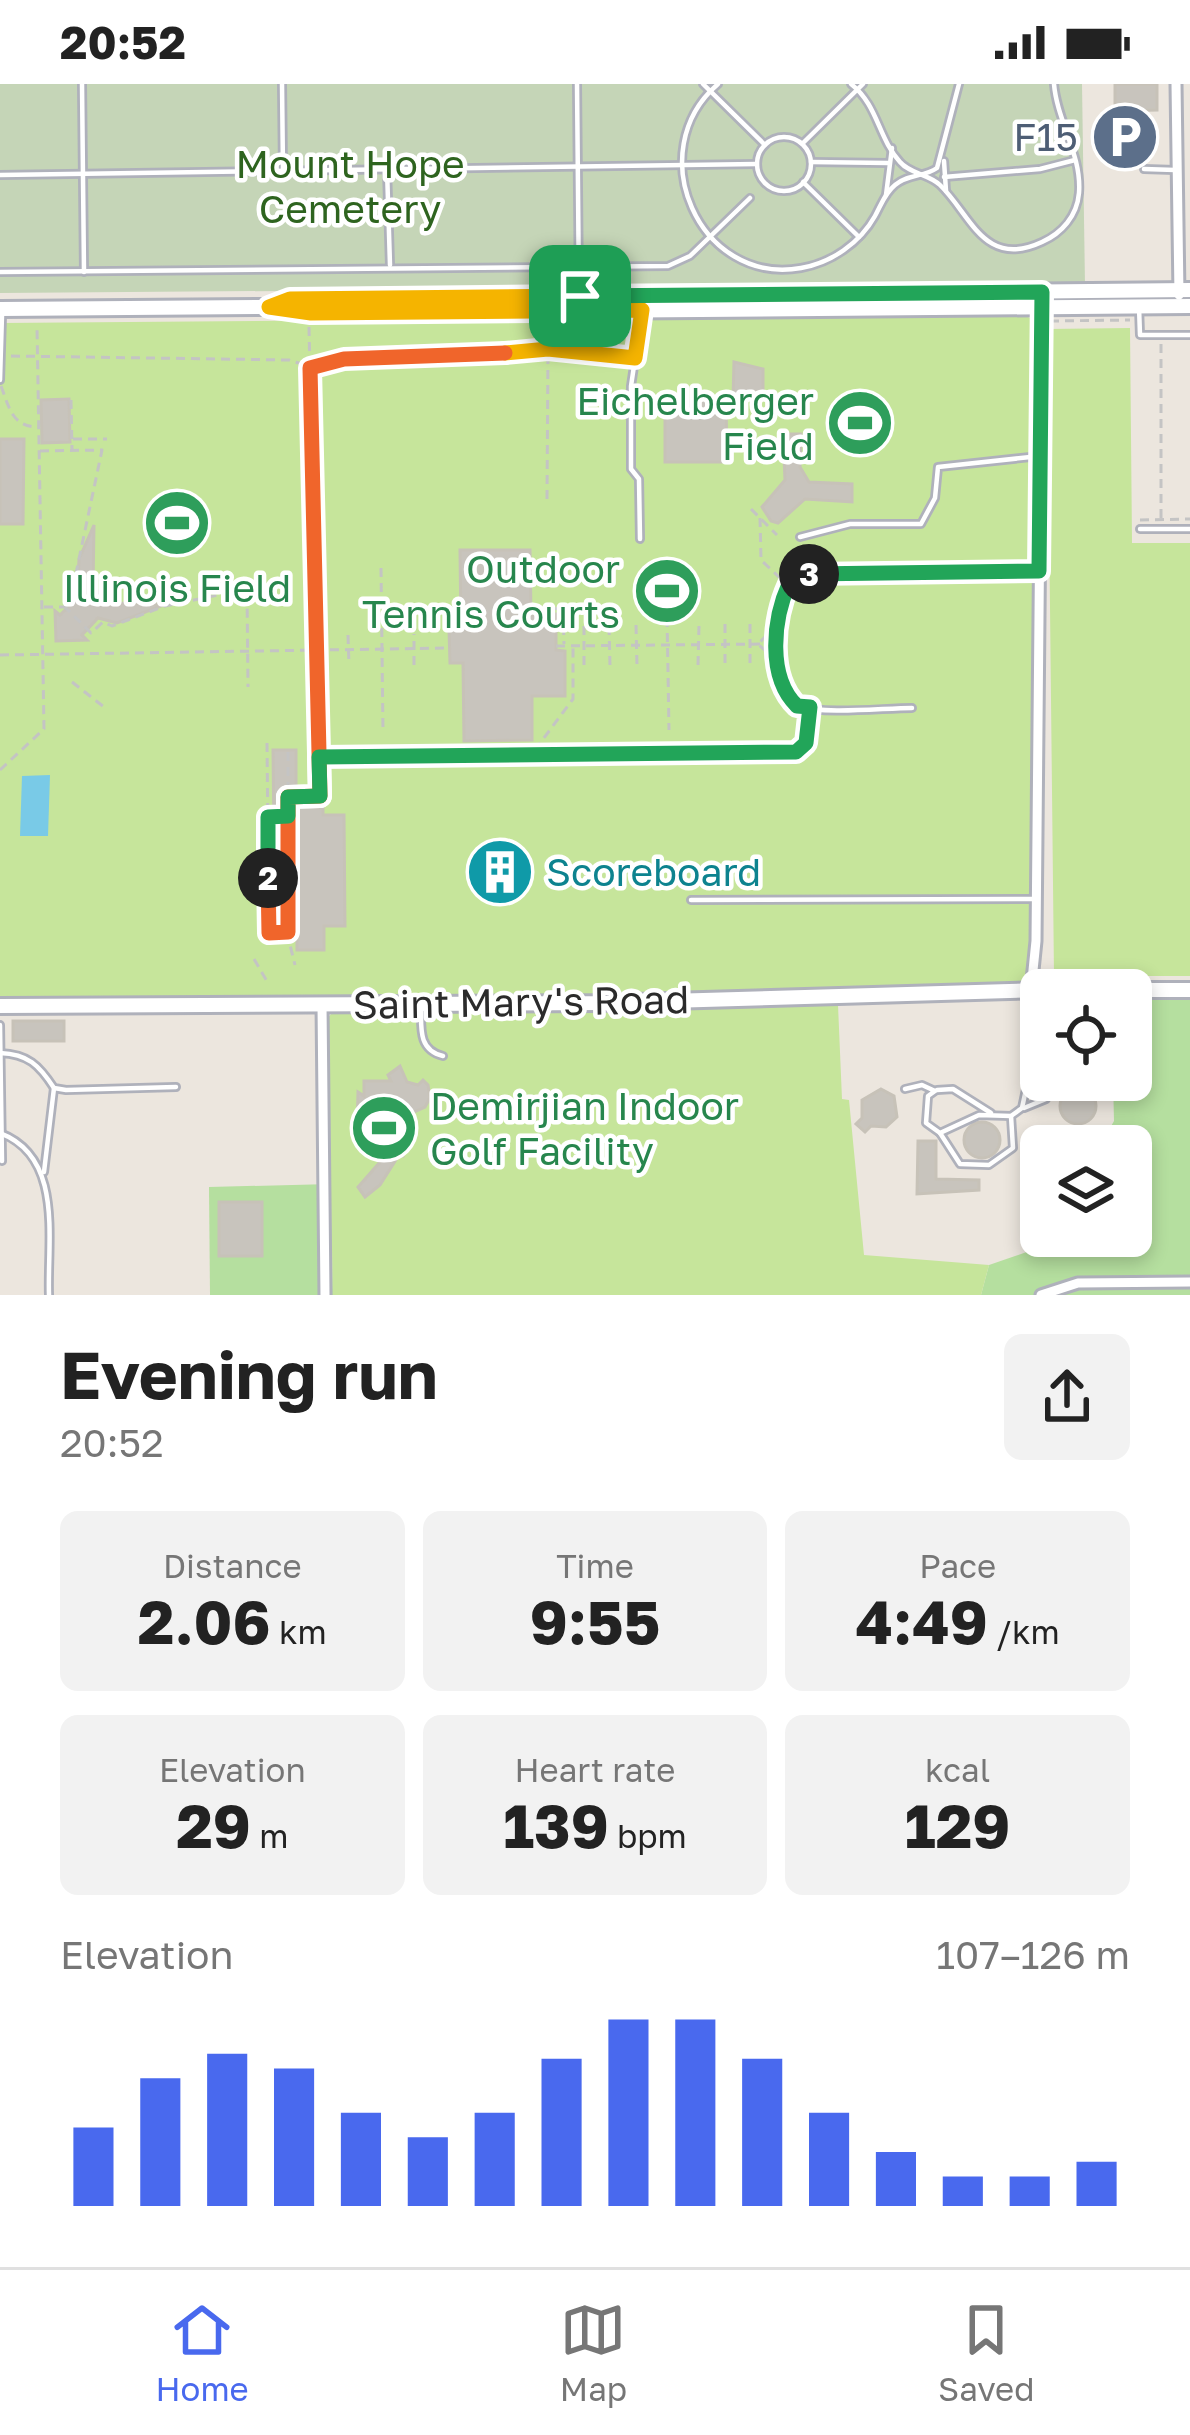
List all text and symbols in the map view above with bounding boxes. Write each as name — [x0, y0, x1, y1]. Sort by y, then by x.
text: 20:52 — [60, 15, 186, 69]
parking icon: F15 — [1090, 102, 1160, 172]
place label: F15 — [1013, 113, 1078, 160]
park label: Mount Hope Cemetery — [235, 140, 465, 232]
pin — [529, 245, 631, 347]
icon: arrive — [547, 263, 613, 329]
place label: Eichelberger Field — [576, 377, 814, 469]
sports icon: Eichelberger Field — [825, 388, 895, 458]
sports icon: Illinois Field — [142, 488, 212, 558]
pin: 3 — [779, 544, 839, 604]
place label: Outdoor Tennis Courts — [362, 545, 620, 637]
text: 3 — [799, 554, 819, 593]
sports icon: Outdoor Tennis Courts — [632, 556, 702, 626]
place label: Illinois Field — [63, 564, 291, 611]
building icon: Scoreboard — [465, 837, 535, 907]
pin: 2 — [238, 848, 298, 908]
place label: Scoreboard — [546, 848, 761, 895]
text: 2 — [258, 858, 278, 897]
map controls — [1020, 969, 1152, 1257]
button: locate — [1020, 969, 1152, 1101]
street label: Saint Mary's Road — [352, 975, 690, 1028]
place label: Demirjian Indoor Golf Facility — [430, 1082, 739, 1174]
sports icon: Demirjian Indoor Golf Facility — [349, 1093, 419, 1163]
button: layers — [1020, 1125, 1152, 1257]
text: Evening run — [60, 1334, 438, 1414]
button: share — [1004, 1334, 1130, 1460]
text: 20:52 — [60, 1419, 164, 1466]
text: Distance — [163, 1546, 302, 1585]
text: Time — [556, 1546, 634, 1585]
text: Pace — [919, 1546, 996, 1585]
text: 2.06 — [138, 1585, 271, 1657]
text: 9:55 — [530, 1585, 660, 1657]
text: 4:49 — [856, 1585, 988, 1657]
text: km — [271, 1612, 327, 1651]
text: /km — [988, 1612, 1060, 1651]
text: Elevation — [159, 1750, 306, 1789]
text: Heart rate — [514, 1750, 676, 1789]
text: kcal — [925, 1750, 990, 1789]
text: 29 — [176, 1789, 251, 1861]
text: 139 — [503, 1789, 609, 1861]
text: 129 — [905, 1789, 1010, 1861]
text: m — [251, 1816, 288, 1855]
text: bpm — [609, 1816, 687, 1855]
text: Elevation — [60, 1931, 233, 1978]
text: 107–126 m — [936, 1931, 1130, 1978]
tab: Home — [156, 2297, 249, 2408]
tab: Map — [560, 2297, 627, 2408]
tab: Saved — [938, 2297, 1034, 2408]

